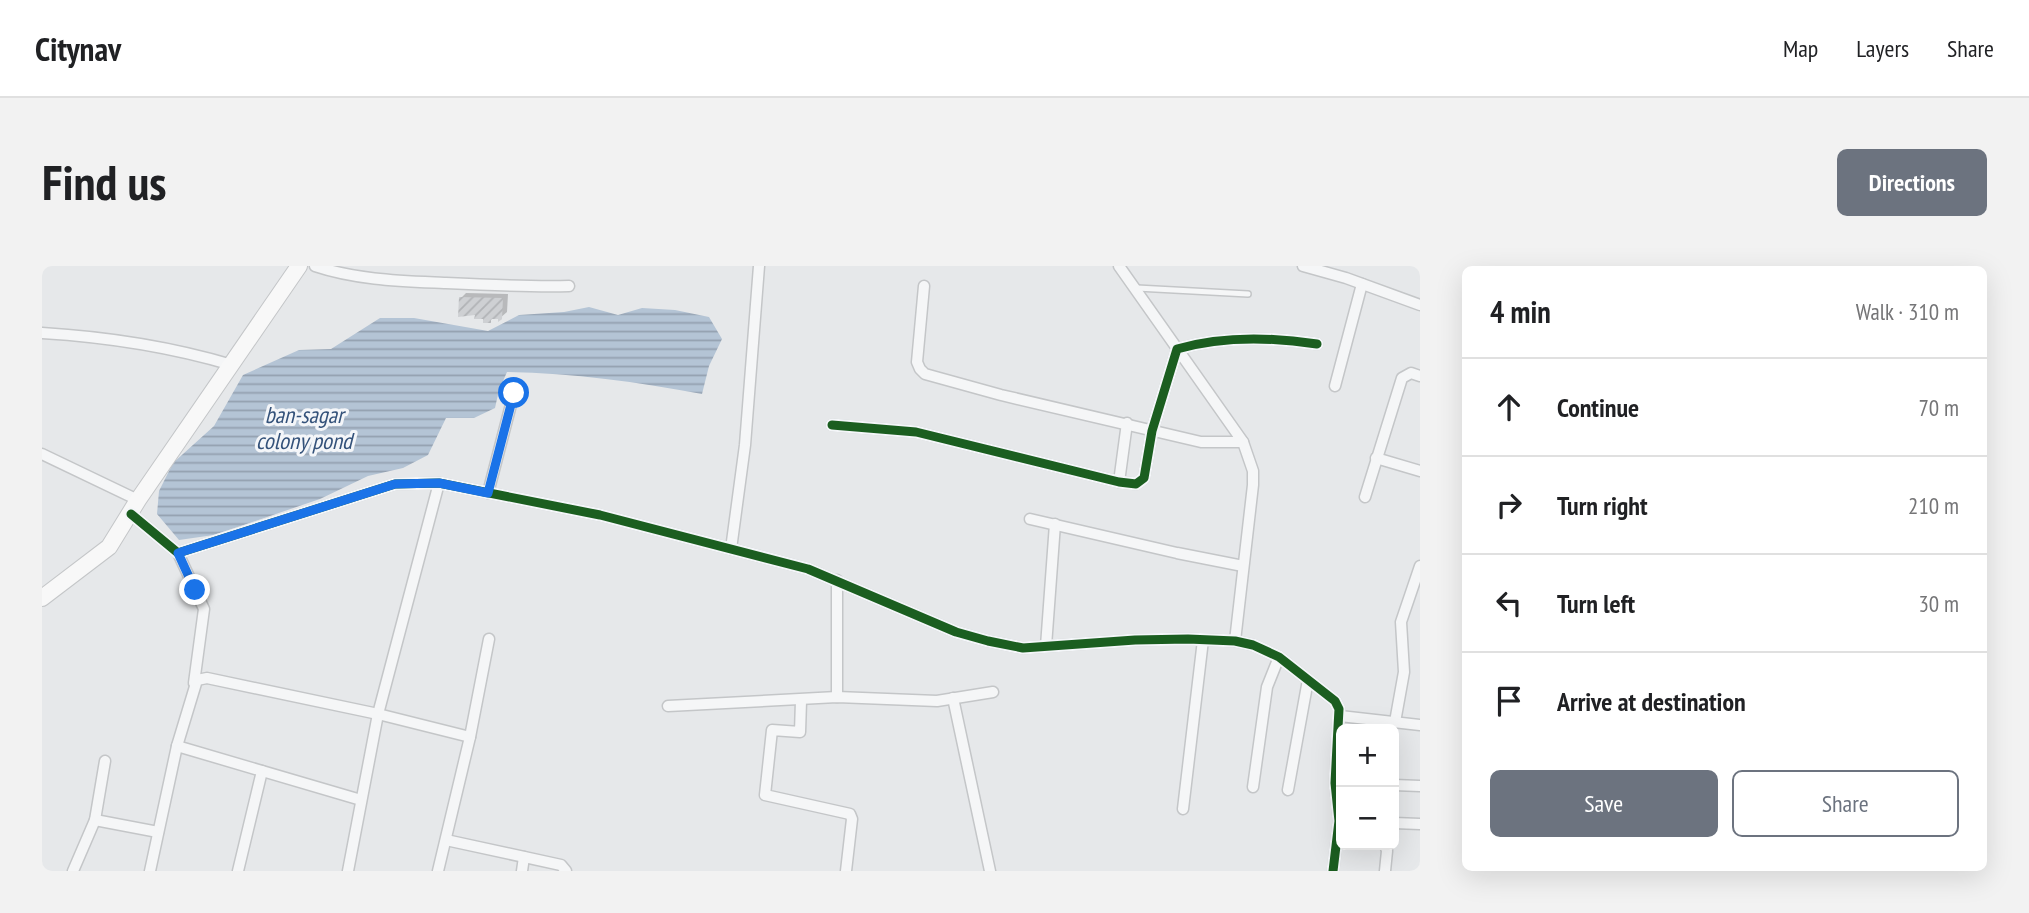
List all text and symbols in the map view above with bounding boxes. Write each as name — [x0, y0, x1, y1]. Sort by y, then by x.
text: Citynav — [35, 27, 121, 70]
text: Map — [1783, 33, 1818, 64]
text: Layers — [1856, 33, 1909, 64]
text: Share — [1947, 33, 1994, 64]
button: Directions — [1837, 149, 1987, 216]
text: Find us — [42, 150, 166, 214]
text: 4 min — [1490, 292, 1551, 331]
text: Walk · 310 m — [1856, 297, 1959, 326]
route start — [498, 377, 529, 408]
icon: ahead — [1490, 388, 1528, 426]
text: Continue — [1557, 391, 1639, 424]
text: 70 m — [1918, 393, 1959, 422]
water label: ban-sagar colony pond — [256, 400, 355, 455]
icon: right — [1490, 486, 1528, 524]
text: Turn right — [1557, 489, 1648, 522]
text: 210 m — [1908, 491, 1959, 520]
route end — [179, 574, 210, 605]
icon: left — [1490, 584, 1528, 622]
text: Turn left — [1557, 587, 1635, 620]
text: 30 m — [1918, 589, 1959, 618]
icon: arrive — [1490, 682, 1528, 720]
text: Arrive at destination — [1557, 685, 1746, 718]
map controls — [1336, 724, 1399, 850]
button: + — [1336, 724, 1399, 787]
button: Save — [1490, 770, 1718, 837]
button: Share — [1732, 770, 1959, 837]
button: − — [1336, 787, 1399, 850]

